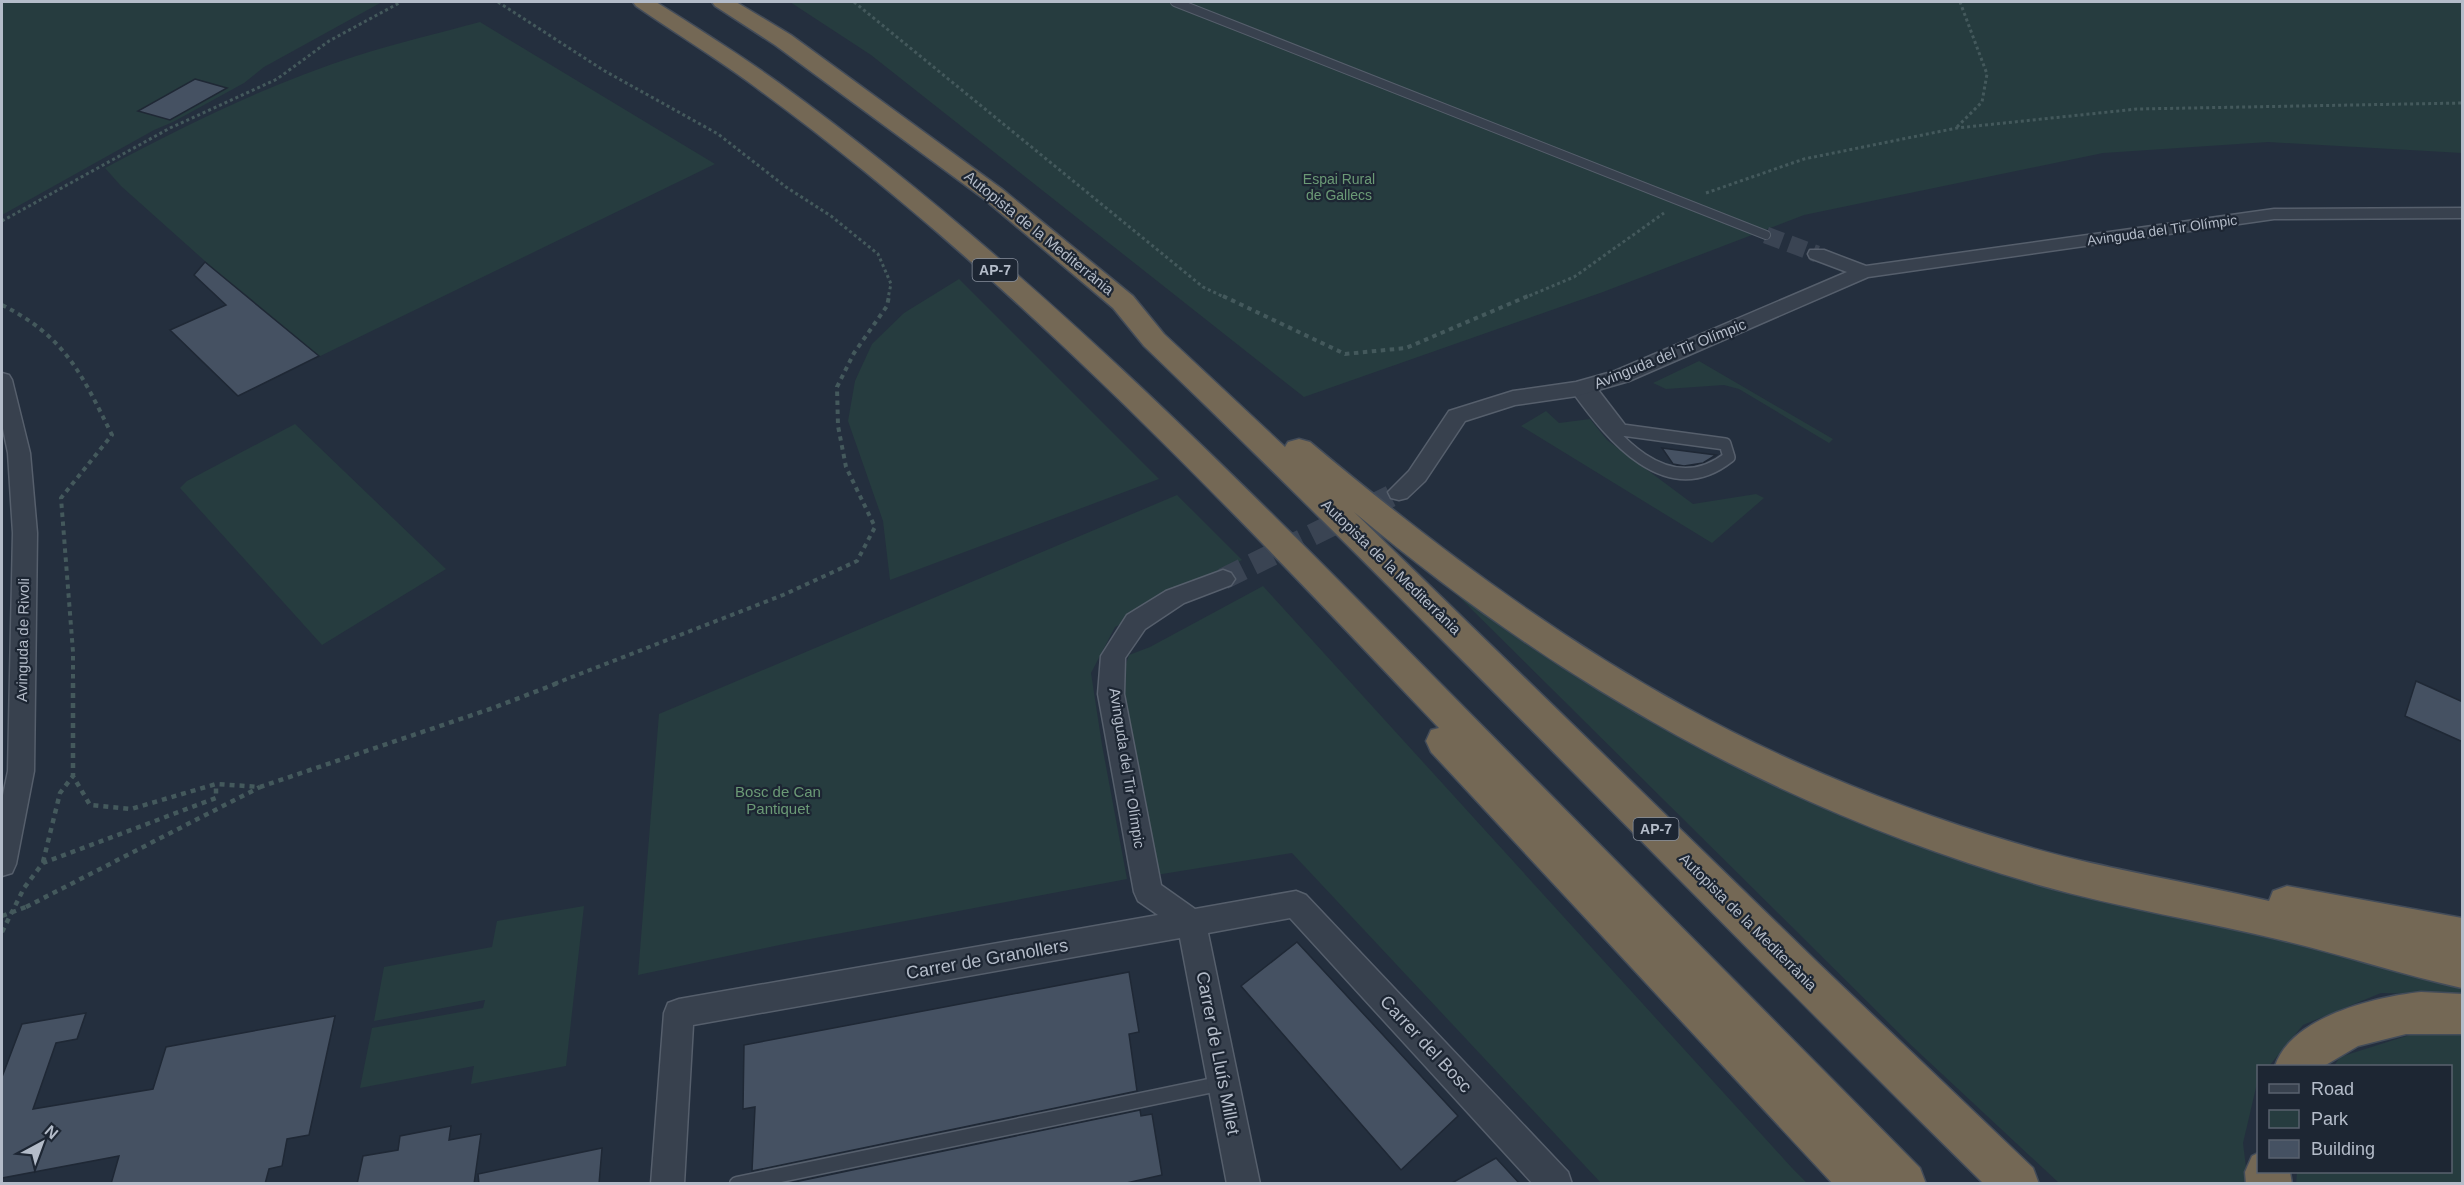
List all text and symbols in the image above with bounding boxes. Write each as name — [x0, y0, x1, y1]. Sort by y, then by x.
street label: Autopista de la Mediterrània — [961, 167, 1118, 298]
park label: Espai Rural de Gallecs — [1303, 171, 1375, 203]
street label: Avinguda del Tir Olímpic — [2086, 212, 2238, 248]
road number: AP-7 — [972, 259, 1018, 281]
street label: Avinguda del Tir Olímpic — [1591, 315, 1749, 392]
street label: Autopista de la Mediterrània — [1318, 496, 1465, 638]
street label: Avinguda de Rivoli — [13, 578, 32, 702]
street label: Avinguda del Tir Olímpic — [1106, 686, 1149, 850]
park label: Bosc de Can Pantiquet — [735, 783, 821, 817]
road number: AP-7 — [1634, 818, 1678, 840]
street label: Autopista de la Mediterrània — [1676, 850, 1821, 994]
street label: Carrer de Granollers — [904, 935, 1070, 983]
street label: Carrer de Lluís Millet — [1192, 970, 1244, 1136]
street label: Carrer del Bosc — [1376, 991, 1476, 1097]
legend — [2257, 1065, 2452, 1173]
text: Road — [2311, 1079, 2354, 1099]
text: Park — [2311, 1109, 2349, 1129]
north arrow — [12, 1113, 72, 1173]
text: N — [42, 1122, 61, 1142]
text: Building — [2311, 1139, 2375, 1159]

